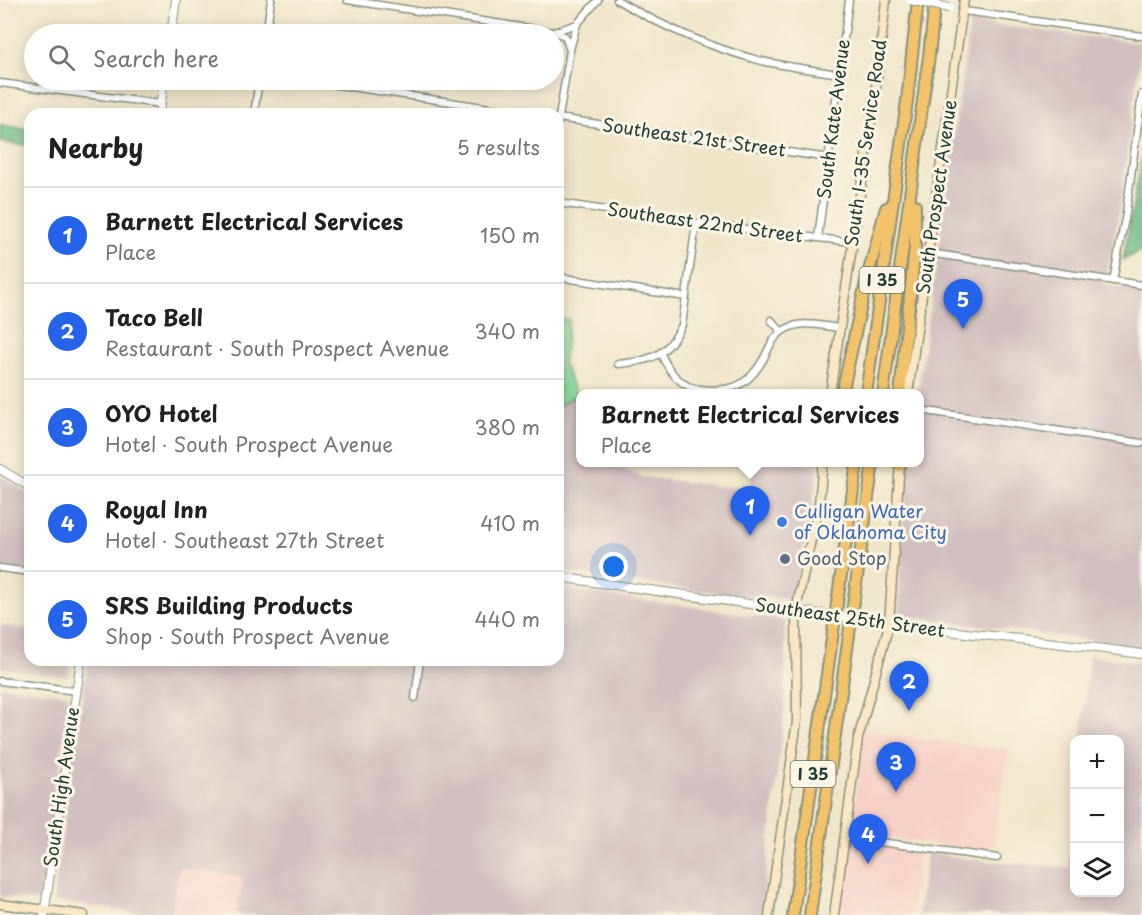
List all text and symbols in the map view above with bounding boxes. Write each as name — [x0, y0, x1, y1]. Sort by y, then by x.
search box — [24, 24, 564, 90]
street label: South Kate Avenue — [809, 37, 856, 200]
street label: South I-35 Service Road — [837, 37, 892, 248]
icon: search — [45, 41, 78, 74]
text: Search here — [93, 41, 219, 74]
street label: South Prospect Avenue — [909, 98, 963, 296]
street label: Southeast 21st Street — [601, 110, 788, 163]
text: Nearby — [48, 128, 143, 167]
text: 5 results — [457, 132, 540, 162]
street label: Southeast 22nd Street — [606, 194, 805, 249]
text: Barnett Electrical Services — [105, 204, 403, 237]
text: 1 — [63, 220, 72, 250]
text: 150 m — [480, 220, 540, 250]
text: Place — [105, 237, 156, 267]
road number: I 35 — [860, 267, 904, 293]
pin: 5 — [944, 280, 982, 329]
text: Taco Bell — [105, 300, 203, 333]
text: 2 — [60, 316, 75, 346]
text: 340 m — [475, 316, 540, 346]
text: Restaurant · South Prospect Avenue — [105, 333, 449, 363]
popup — [576, 389, 924, 467]
text: OYO Hotel — [105, 396, 218, 429]
text: Barnett Electrical Services — [601, 397, 899, 430]
text: 3 — [61, 412, 74, 442]
text: 380 m — [474, 412, 540, 442]
text: Hotel · South Prospect Avenue — [105, 429, 393, 459]
text: Place — [601, 430, 652, 460]
pin: 1 — [730, 486, 770, 536]
text: Royal Inn — [105, 492, 208, 525]
place label: Culligan Water of Oklahoma City — [794, 497, 947, 545]
text: 4 — [61, 508, 74, 538]
text: 410 m — [480, 508, 540, 538]
marker: Culligan Water of Oklahoma City — [775, 515, 789, 529]
text: Hotel · Southeast 27th Street — [105, 525, 384, 555]
place label: Good Stop — [797, 544, 887, 571]
your location — [599, 552, 628, 581]
marker: Good Stop — [778, 552, 792, 566]
text: SRS Building Products — [105, 588, 353, 621]
street label: Southeast 25th Street — [754, 590, 947, 643]
text: 5 — [61, 604, 74, 634]
text: 440 m — [475, 604, 540, 634]
text: Shop · South Prospect Avenue — [105, 621, 390, 651]
pin: 2 — [890, 662, 928, 711]
street label: South High Avenue — [36, 705, 85, 868]
map controls — [1070, 735, 1124, 897]
button: + — [1070, 735, 1124, 789]
pin: 3 — [876, 742, 916, 792]
road number: I 35 — [790, 761, 836, 787]
button: − — [1070, 789, 1124, 843]
pin: 4 — [848, 814, 888, 864]
button: layers — [1070, 843, 1124, 897]

